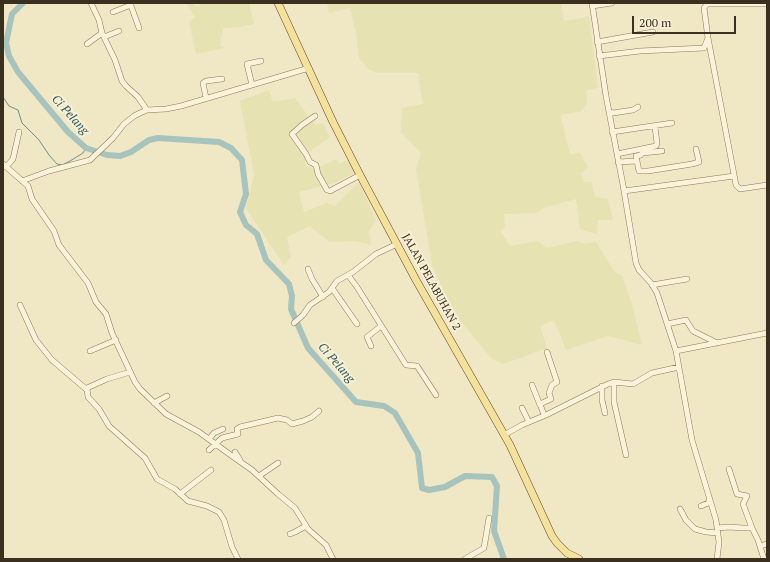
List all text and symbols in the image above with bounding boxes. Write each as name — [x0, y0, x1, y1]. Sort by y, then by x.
scale bar — [634, 8, 738, 34]
text: 200 m — [639, 15, 671, 30]
water label: Ci Pelang — [48, 92, 92, 138]
street label: JALAN PELABUHAN 2 — [399, 231, 463, 333]
water label: Ci Pelang — [315, 340, 357, 386]

